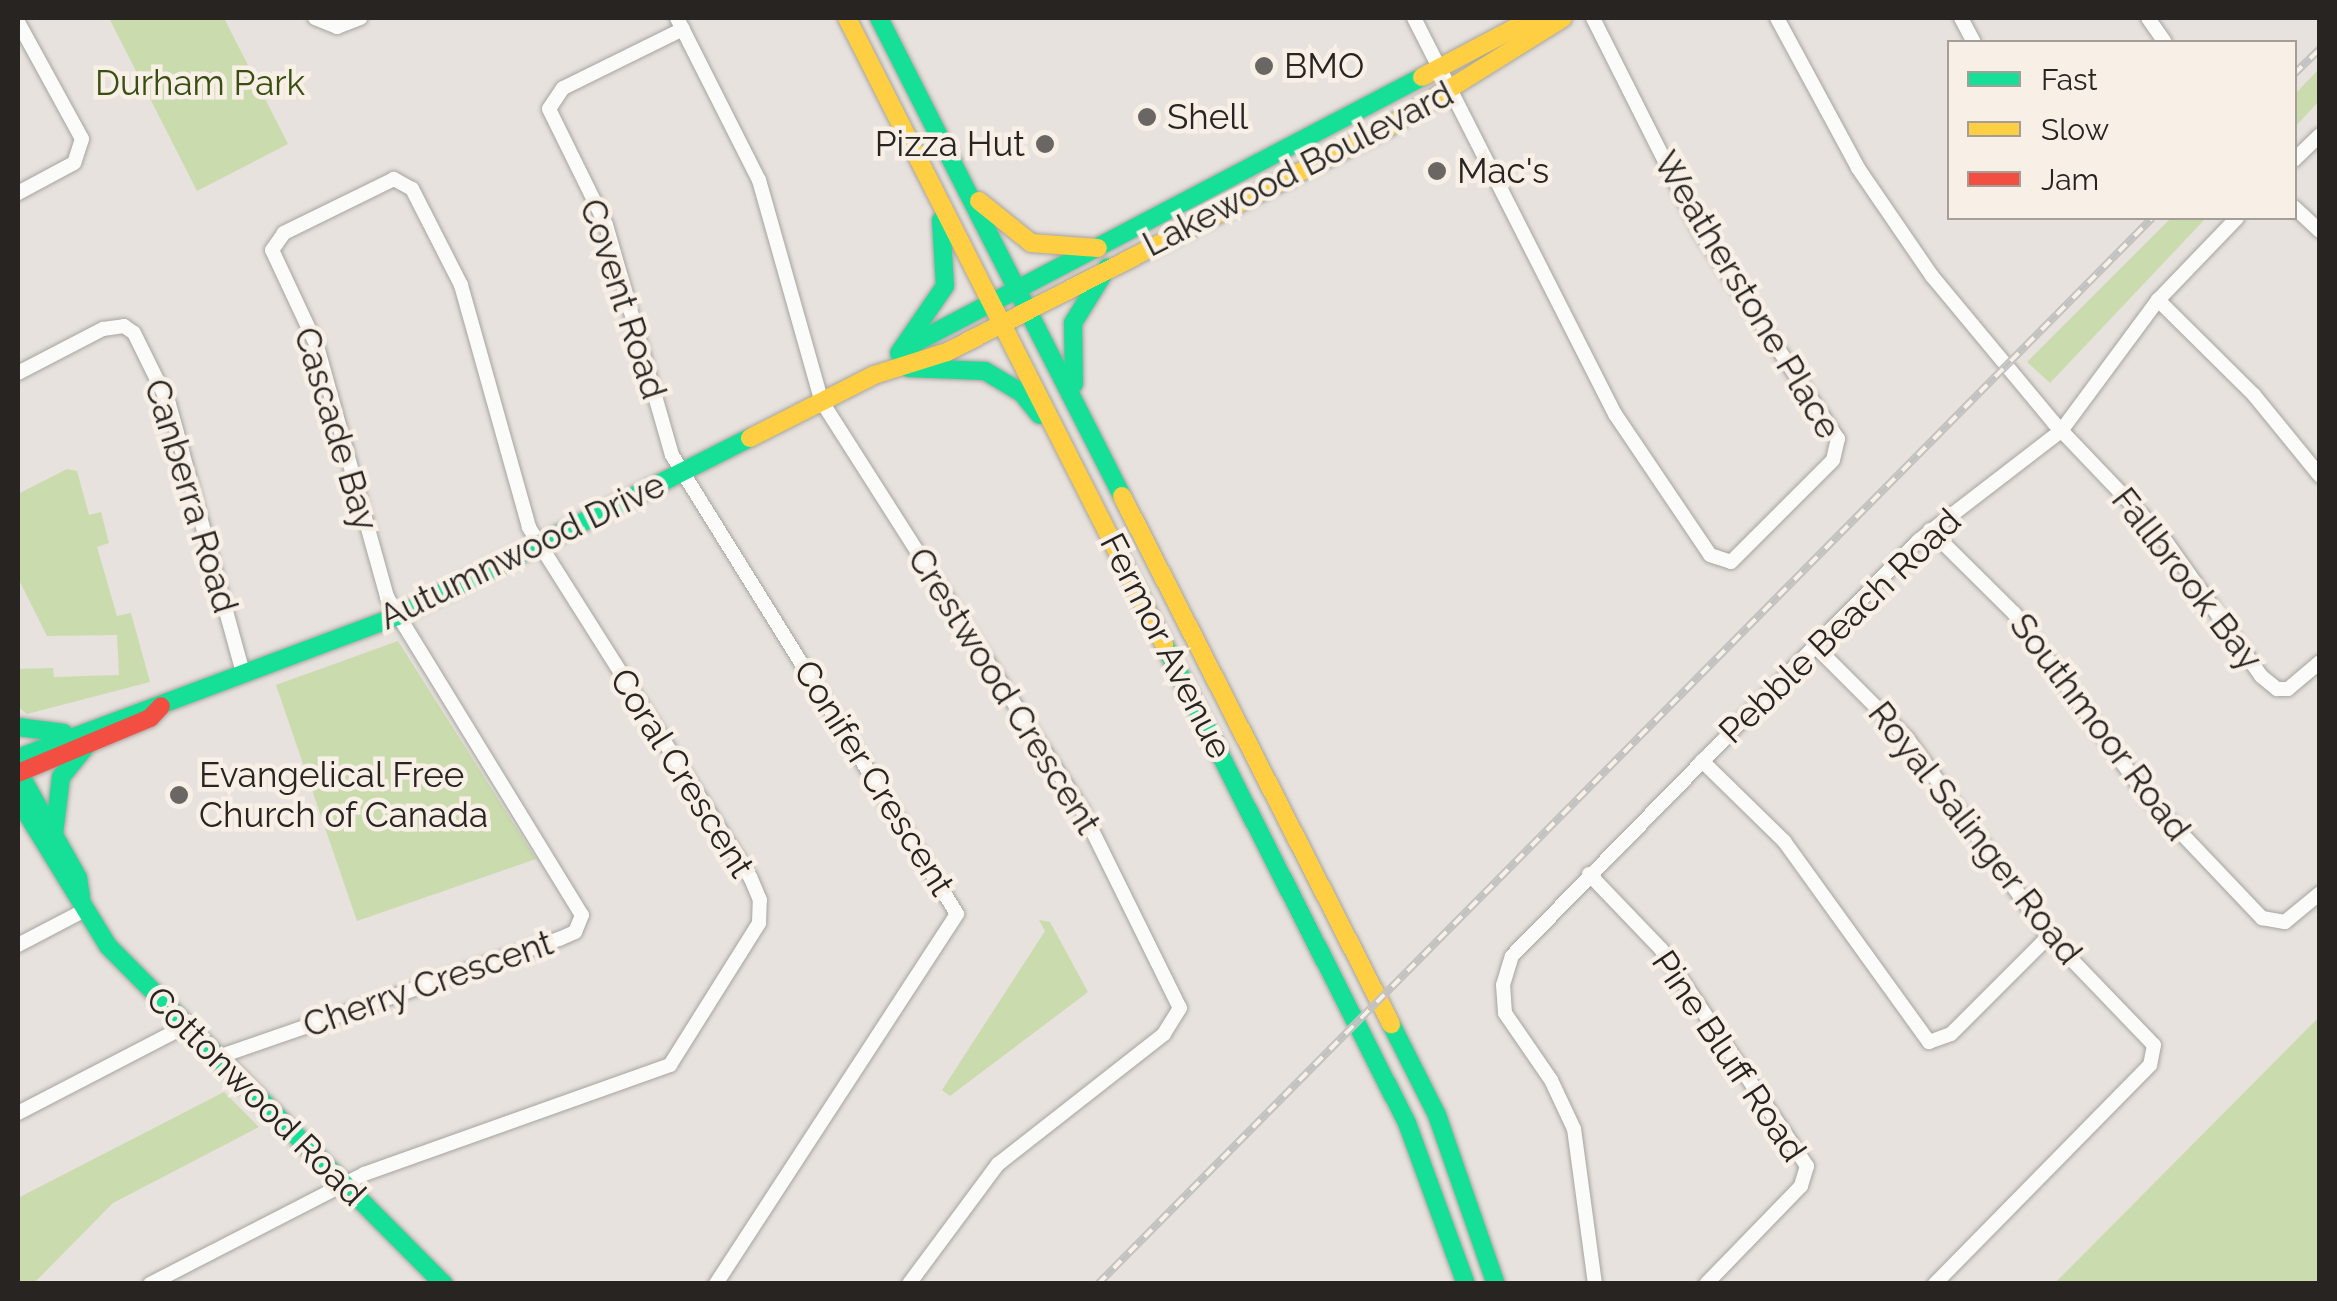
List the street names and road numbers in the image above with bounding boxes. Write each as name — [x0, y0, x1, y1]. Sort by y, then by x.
street label: Lakewood Boulevard — [1136, 73, 1460, 265]
street label: Weatherstone Place — [1645, 144, 1849, 446]
street label: Covent Road — [571, 194, 675, 404]
street label: Cascade Bay — [285, 322, 387, 536]
street label: Canberra Road — [136, 374, 246, 618]
street label: Autumnwood Drive — [372, 464, 672, 638]
street label: Fallbrook Bay — [2103, 480, 2271, 678]
street label: Pebble Beach Road — [1710, 500, 1970, 752]
street label: Fermor Avenue — [1091, 525, 1241, 767]
street label: Crestwood Crescent — [899, 540, 1109, 842]
street label: Southmoor Road — [2001, 605, 2199, 849]
street label: Conifer Crescent — [785, 652, 963, 904]
street label: Coral Crescent — [601, 660, 763, 886]
street label: Royal Salinger Road — [1859, 693, 2091, 973]
street label: Cherry Crescent — [297, 921, 559, 1047]
street label: Pine Bluff Road — [1643, 942, 1815, 1170]
street label: Cottonwood Road — [138, 978, 374, 1214]

